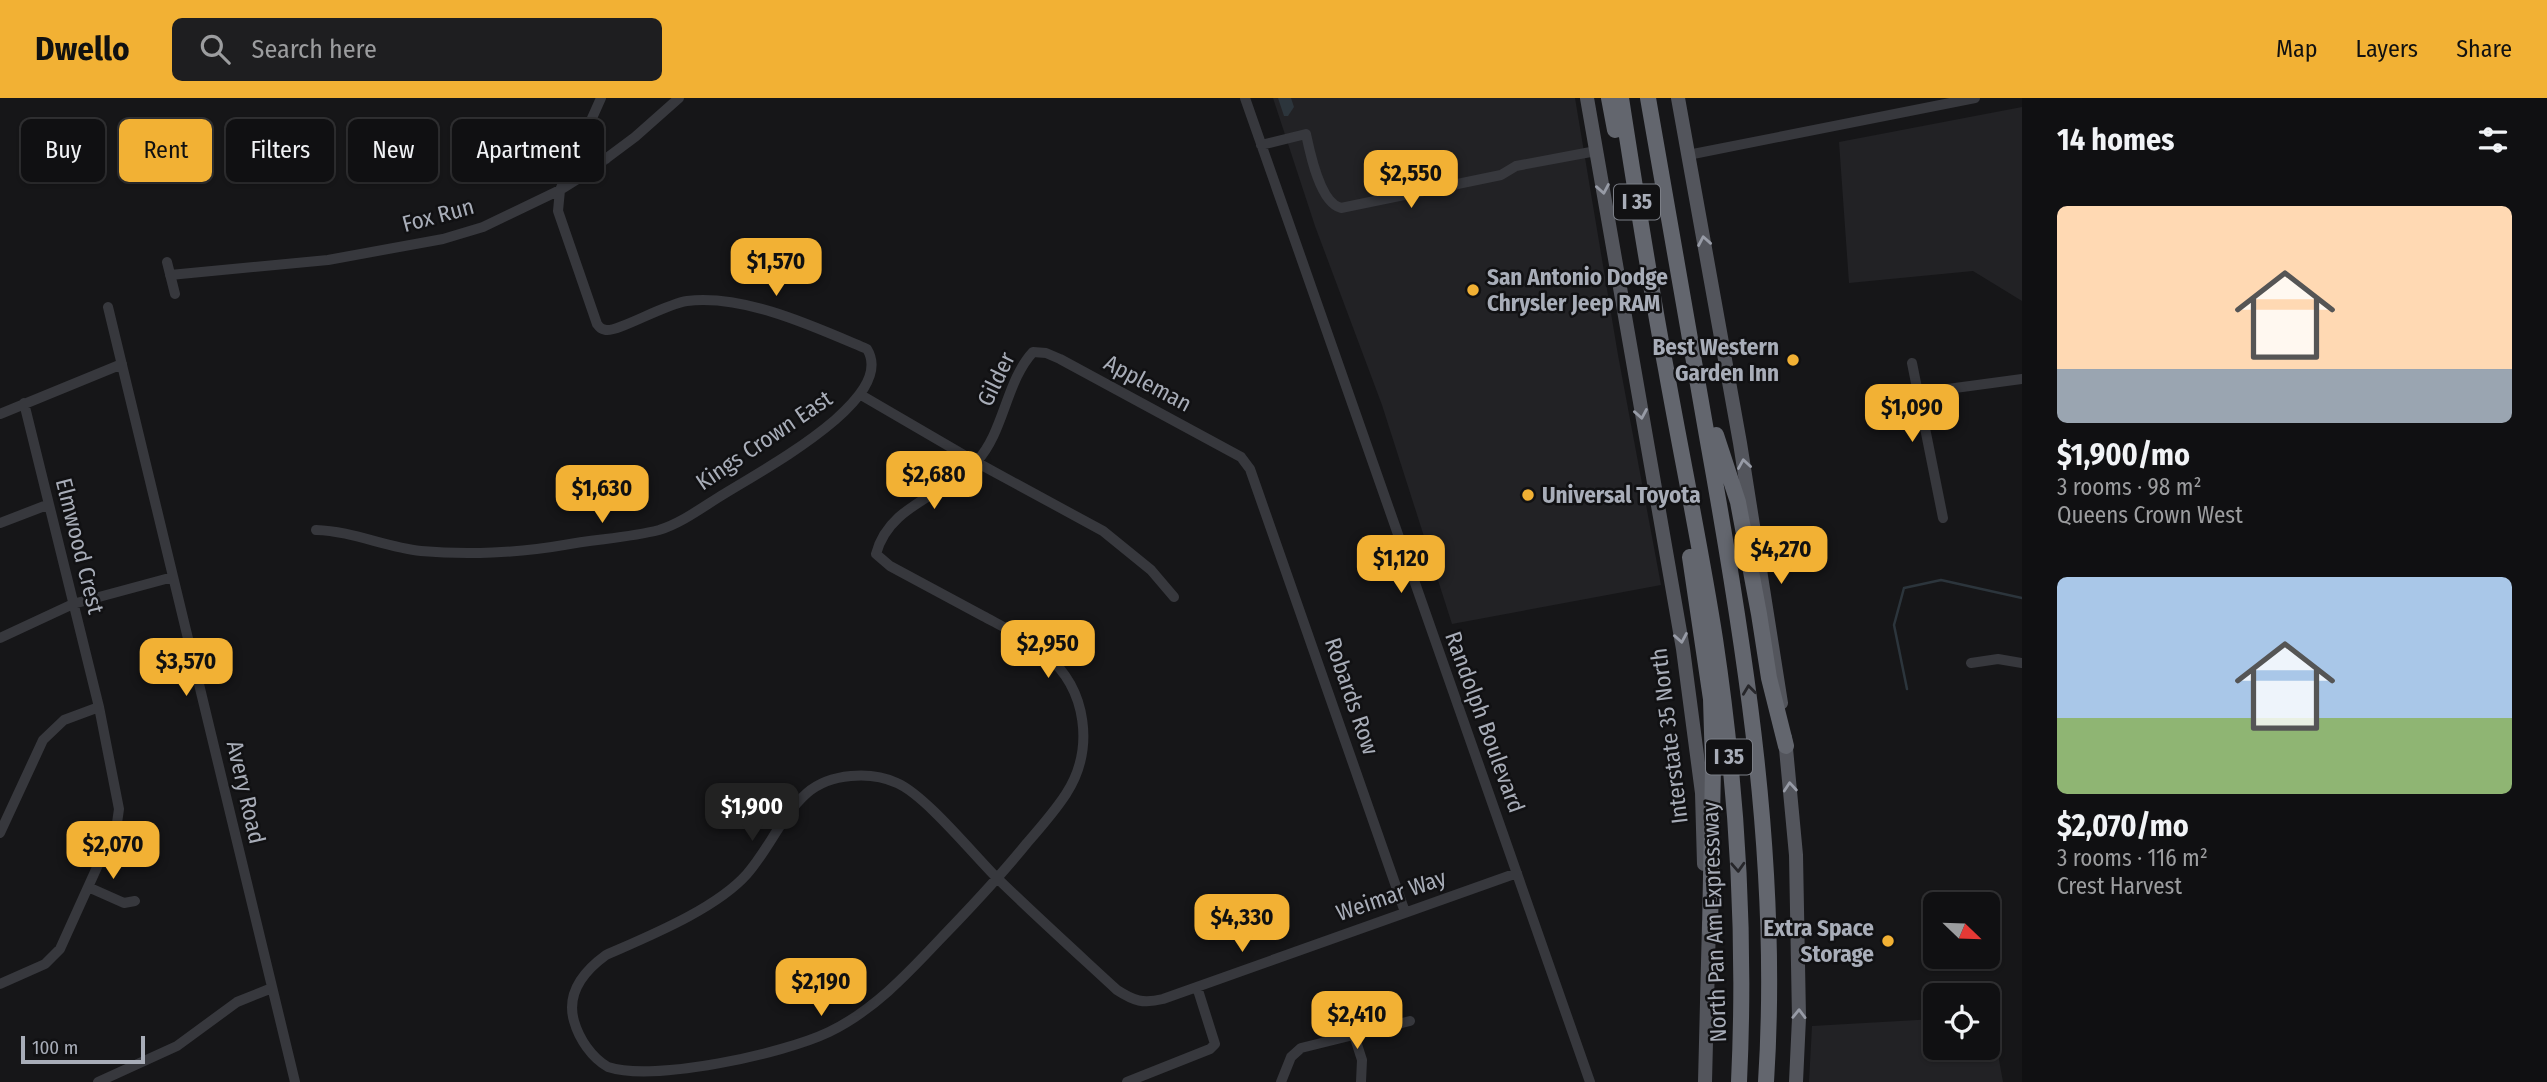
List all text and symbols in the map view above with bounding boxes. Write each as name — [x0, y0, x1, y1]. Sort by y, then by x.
search box — [172, 18, 662, 81]
text: Dwello — [35, 29, 130, 69]
icon: search — [196, 30, 234, 68]
text: Search here — [252, 34, 377, 65]
text: Map — [2276, 35, 2318, 63]
text: Layers — [2356, 35, 2418, 63]
text: Share — [2456, 35, 2512, 63]
chip: Buy — [21, 119, 105, 182]
chip: Rent — [119, 119, 212, 182]
chip: Filters — [226, 119, 334, 182]
chip: New — [348, 119, 438, 182]
chip: Apartment — [452, 119, 604, 182]
icon: filters — [2474, 121, 2512, 159]
text: 14 homes — [2057, 122, 2174, 158]
pin: $2,550 — [1354, 150, 1468, 210]
text: $2,550 — [1380, 159, 1442, 187]
one-way arrow — [1595, 183, 1610, 195]
road number: I 35 — [1614, 184, 1660, 220]
street label: Fox Run — [399, 192, 477, 238]
one-way arrow — [1697, 235, 1712, 247]
pin: $1,570 — [719, 238, 833, 298]
text: $1,570 — [747, 247, 805, 275]
icon: home — [2222, 252, 2348, 378]
place label: San Antonio Dodge Chrysler Jeep RAM — [1487, 263, 1668, 317]
marker: San Antonio Dodge Chrysler Jeep RAM — [1465, 282, 1481, 298]
place label: Best Western Garden Inn — [1652, 333, 1779, 387]
street label: Gilder — [971, 347, 1021, 411]
street label: Appleman — [1100, 348, 1196, 418]
marker: Best Western Garden Inn — [1785, 352, 1801, 368]
street label: Kings Crown East — [691, 384, 838, 496]
pin: $1,090 — [1855, 384, 1969, 444]
text: $1,090 — [1881, 393, 1943, 421]
one-way arrow — [1633, 408, 1648, 419]
text: $1,900/mo — [2057, 437, 2190, 473]
pin: $2,680 — [877, 452, 991, 511]
one-way arrow — [1737, 459, 1752, 470]
text: $2,680 — [902, 460, 966, 488]
pin: $1,630 — [545, 466, 659, 525]
text: 3 rooms · 98 m² — [2057, 473, 2202, 501]
text: $1,630 — [572, 474, 632, 502]
street label: Elmwood Crest — [50, 475, 110, 617]
place label: Universal Toyota — [1542, 481, 1701, 509]
marker: Universal Toyota — [1520, 487, 1536, 503]
text: Queens Crown West — [2057, 501, 2243, 529]
pin: $4,270 — [1724, 526, 1838, 586]
text: $4,270 — [1750, 535, 1812, 563]
pin: $1,120 — [1344, 536, 1458, 595]
text: $1,120 — [1373, 544, 1429, 572]
pin: $2,950 — [991, 620, 1105, 680]
icon: home — [2222, 623, 2348, 749]
street label: Randolph Boulevard — [1439, 628, 1531, 816]
text: $2,950 — [1017, 629, 1079, 657]
one-way arrow — [1673, 632, 1688, 644]
street label: Robards Row — [1319, 634, 1385, 758]
pin: $3,570 — [129, 638, 243, 698]
text: $3,570 — [156, 647, 216, 675]
street label: Interstate 35 North — [1644, 647, 1694, 825]
one-way arrow — [1742, 685, 1757, 696]
street label: Avery Road — [221, 738, 271, 846]
road number: I 35 — [1706, 740, 1752, 774]
one-way arrow — [1783, 781, 1798, 792]
pin: $1,900 — [695, 784, 809, 843]
text: $1,900 — [721, 792, 783, 820]
street label: North Pan Am Expressway — [1696, 800, 1732, 1043]
text: $2,070/mo — [2057, 808, 2189, 844]
pin: $2,070 — [56, 822, 170, 881]
text: $2,070 — [82, 830, 144, 858]
text: 3 rooms · 116 m² — [2057, 844, 2208, 872]
one-way arrow — [1731, 862, 1746, 873]
street label: Weimar Way — [1332, 863, 1450, 927]
text: Crest Harvest — [2057, 872, 2182, 900]
north arrow — [1923, 892, 2000, 970]
map controls — [1923, 892, 2000, 1060]
pin: $4,330 — [1185, 894, 1299, 954]
text: $4,330 — [1210, 903, 1274, 931]
place label: Extra Space Storage — [1763, 914, 1874, 968]
marker: Extra Space Storage — [1880, 933, 1896, 949]
pin: $2,190 — [764, 958, 878, 1018]
text: $2,190 — [792, 967, 850, 995]
button: locate — [1923, 983, 2000, 1060]
pin: $2,410 — [1300, 992, 1414, 1051]
text: $2,410 — [1327, 1000, 1387, 1028]
one-way arrow — [1791, 1008, 1806, 1019]
scale bar — [21, 1033, 145, 1065]
text: 100 m — [32, 1036, 78, 1059]

